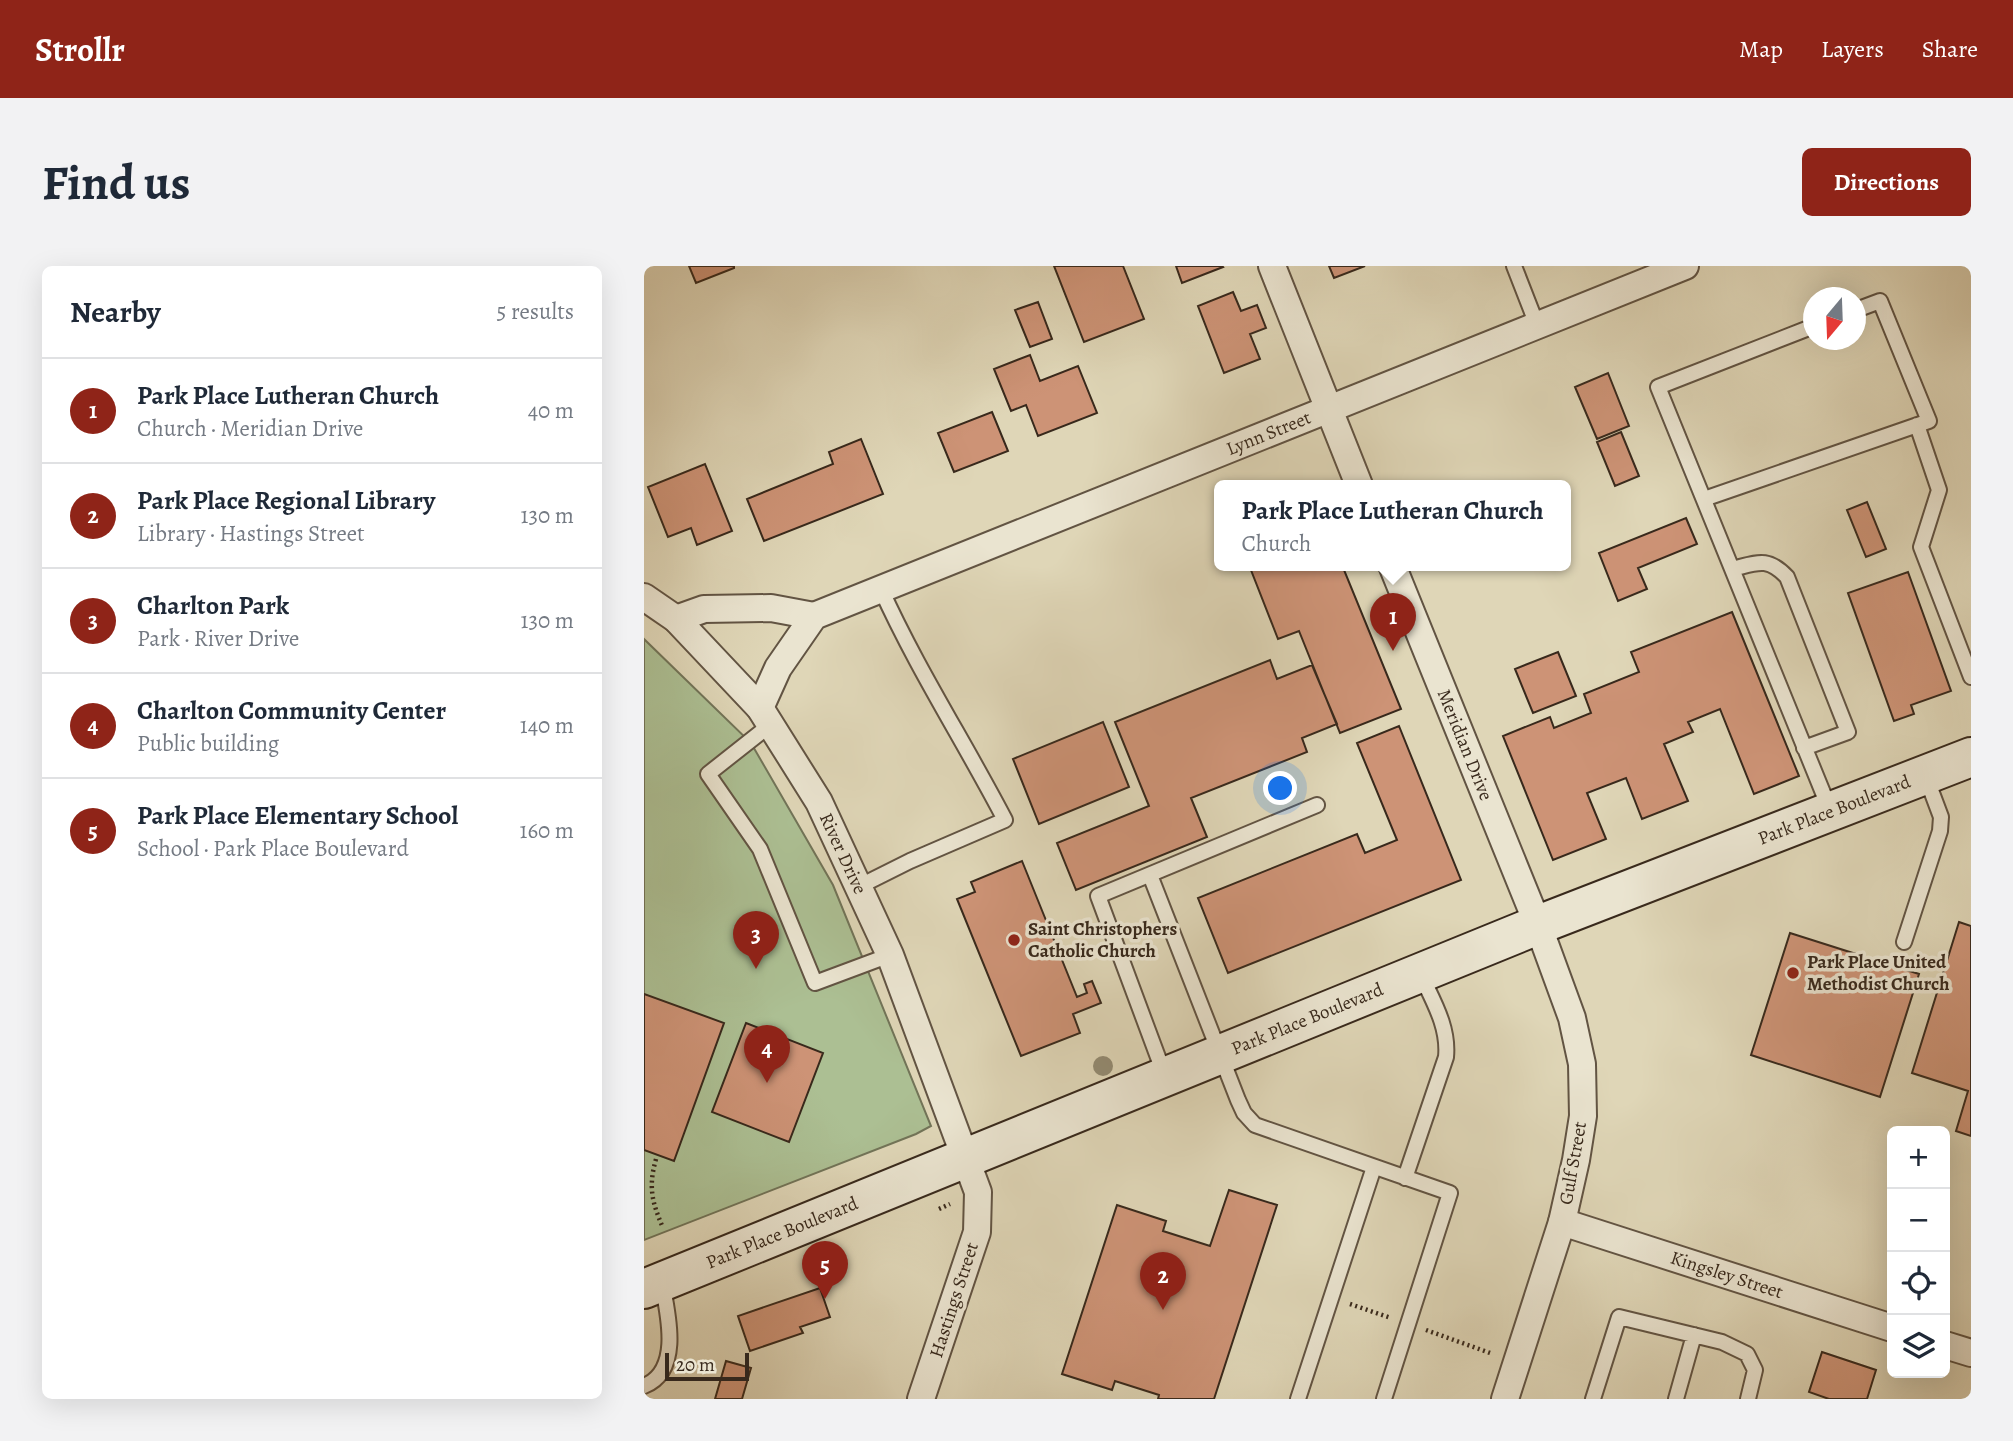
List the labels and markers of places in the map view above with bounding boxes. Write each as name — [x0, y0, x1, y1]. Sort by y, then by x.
pin: 1 — [1370, 593, 1416, 651]
pin: 3 — [733, 911, 779, 969]
place label: Saint Christophers Catholic Church — [1028, 916, 1177, 964]
marker: Saint Christophers Catholic Church — [1006, 932, 1022, 948]
place label: Park Place United Methodist Church — [1807, 949, 1950, 997]
marker: Park Place United Methodist Church — [1785, 965, 1801, 981]
pin: 4 — [744, 1025, 790, 1083]
pin: 5 — [802, 1241, 848, 1299]
pin: 2 — [1140, 1252, 1186, 1310]

